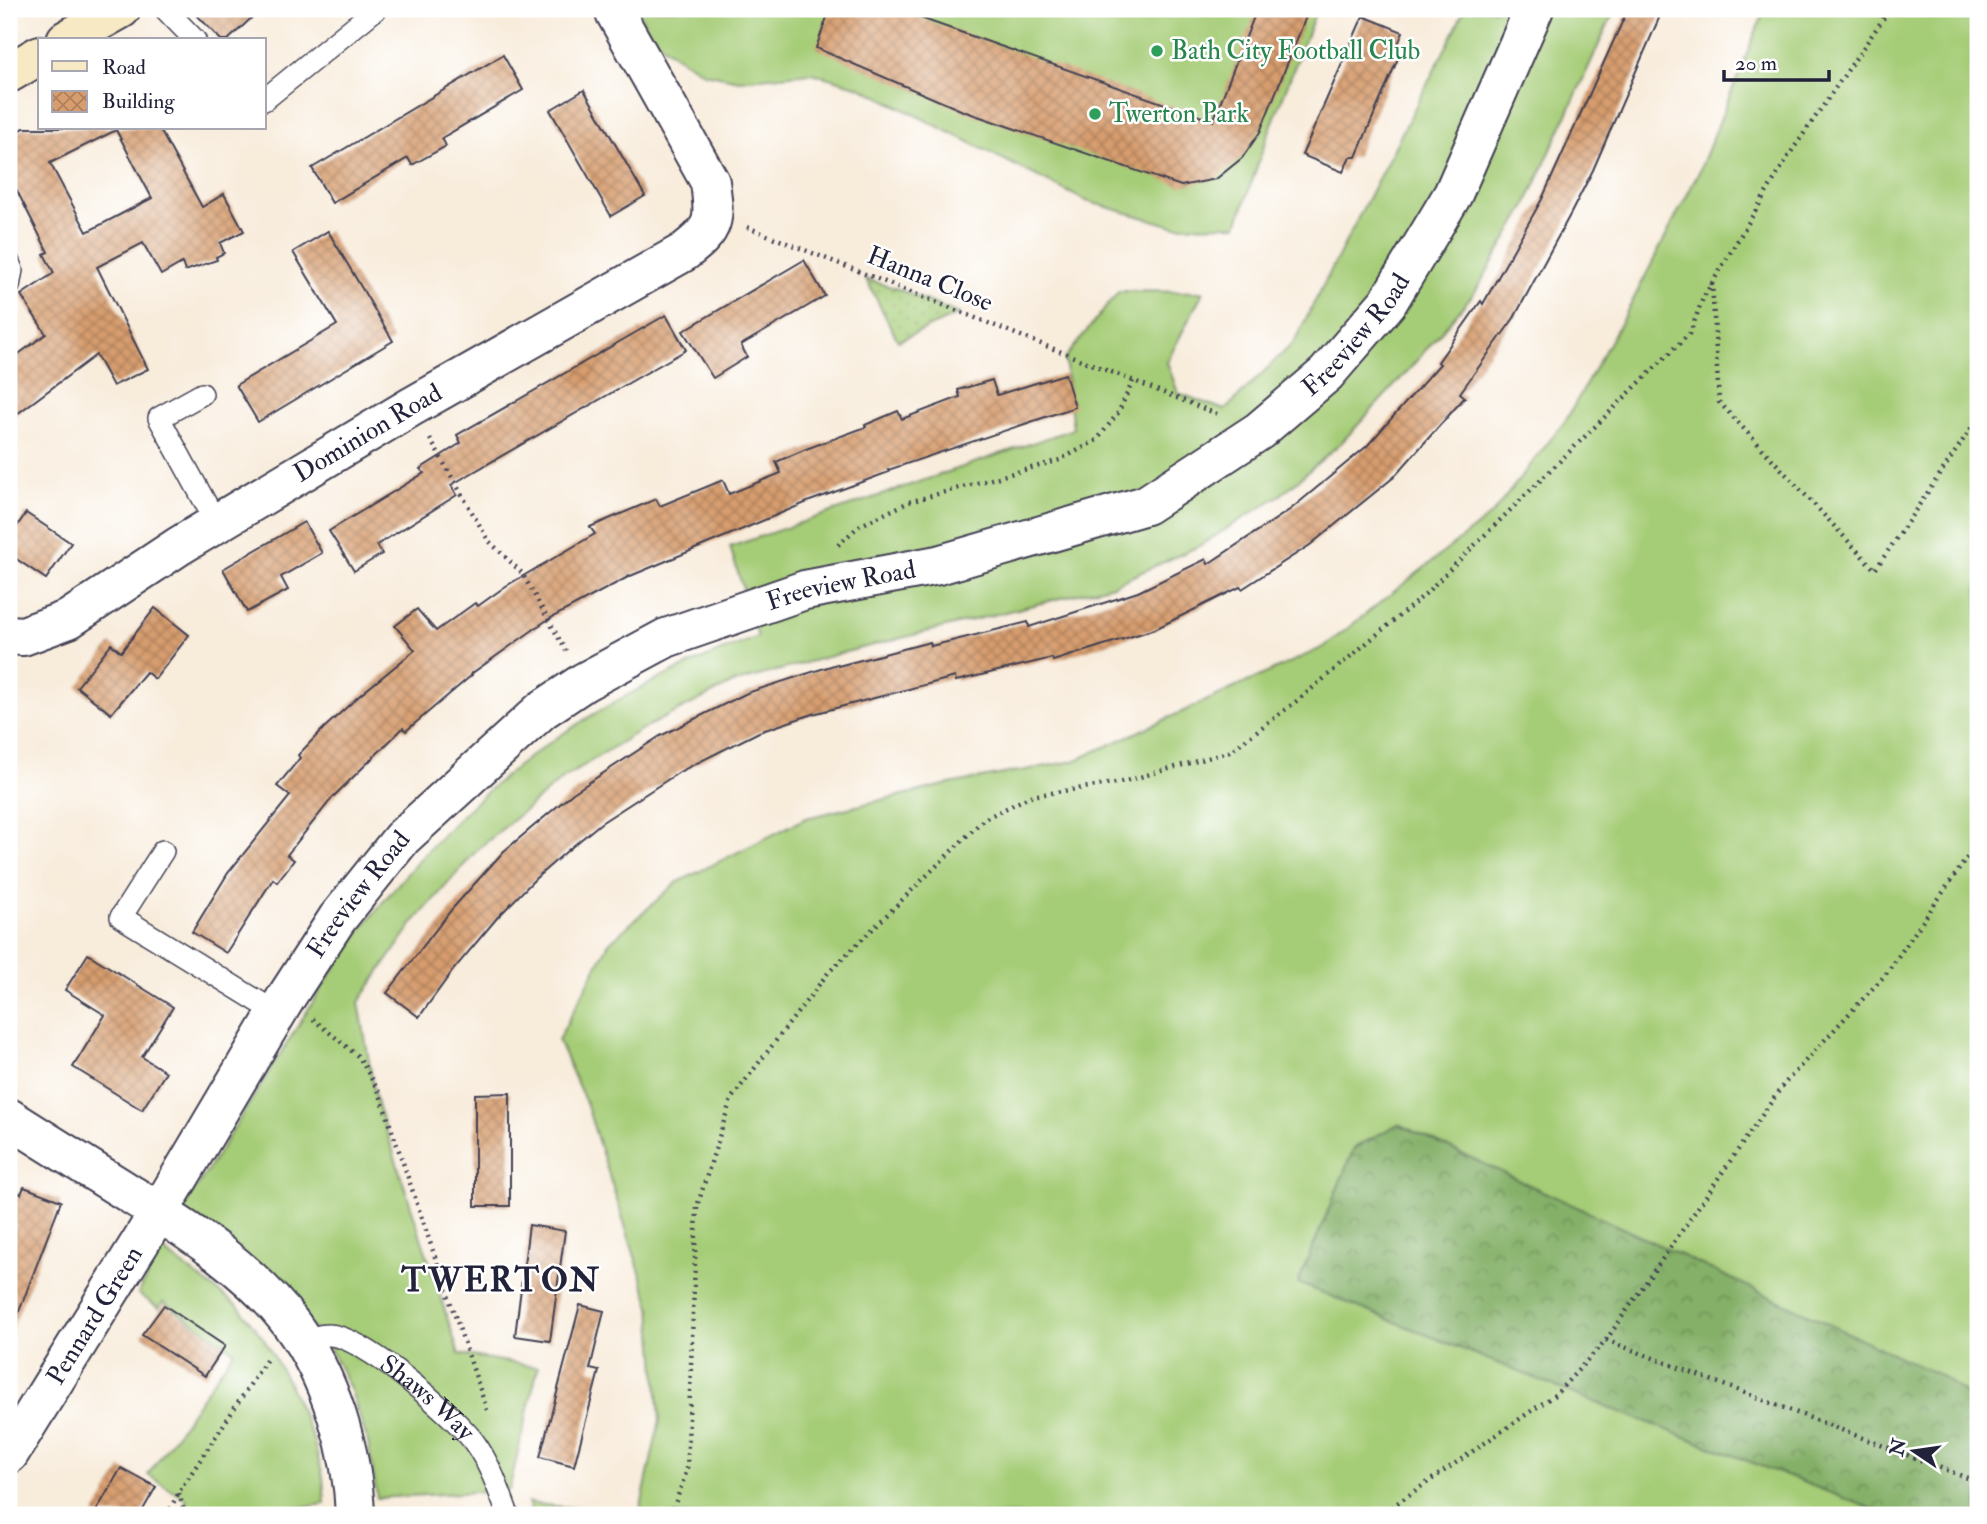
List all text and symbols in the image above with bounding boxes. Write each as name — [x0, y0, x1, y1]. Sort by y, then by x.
place label: Bath City Football Club — [1171, 35, 1420, 67]
legend — [38, 38, 266, 130]
scale bar — [1724, 38, 1829, 82]
marker: Bath City Football Club — [1149, 43, 1165, 59]
text: 20 m — [1735, 50, 1777, 77]
text: Road — [102, 54, 147, 81]
text: Building — [102, 88, 175, 115]
place label: Twerton Park — [1109, 98, 1249, 130]
marker: Twerton Park — [1087, 106, 1103, 122]
street label: Hanna Close — [862, 239, 998, 319]
street label: Freeview Road — [1295, 268, 1417, 403]
street label: Dominion Road — [288, 377, 448, 490]
street label: Freeview Road — [762, 554, 918, 618]
street label: Freeview Road — [300, 824, 417, 964]
street label: Pennard Green — [40, 1240, 150, 1391]
district label: TWERTON — [400, 1260, 601, 1301]
street label: Shaws Way — [374, 1348, 482, 1448]
north arrow — [1878, 1416, 1948, 1486]
text: N — [1885, 1435, 1912, 1459]

